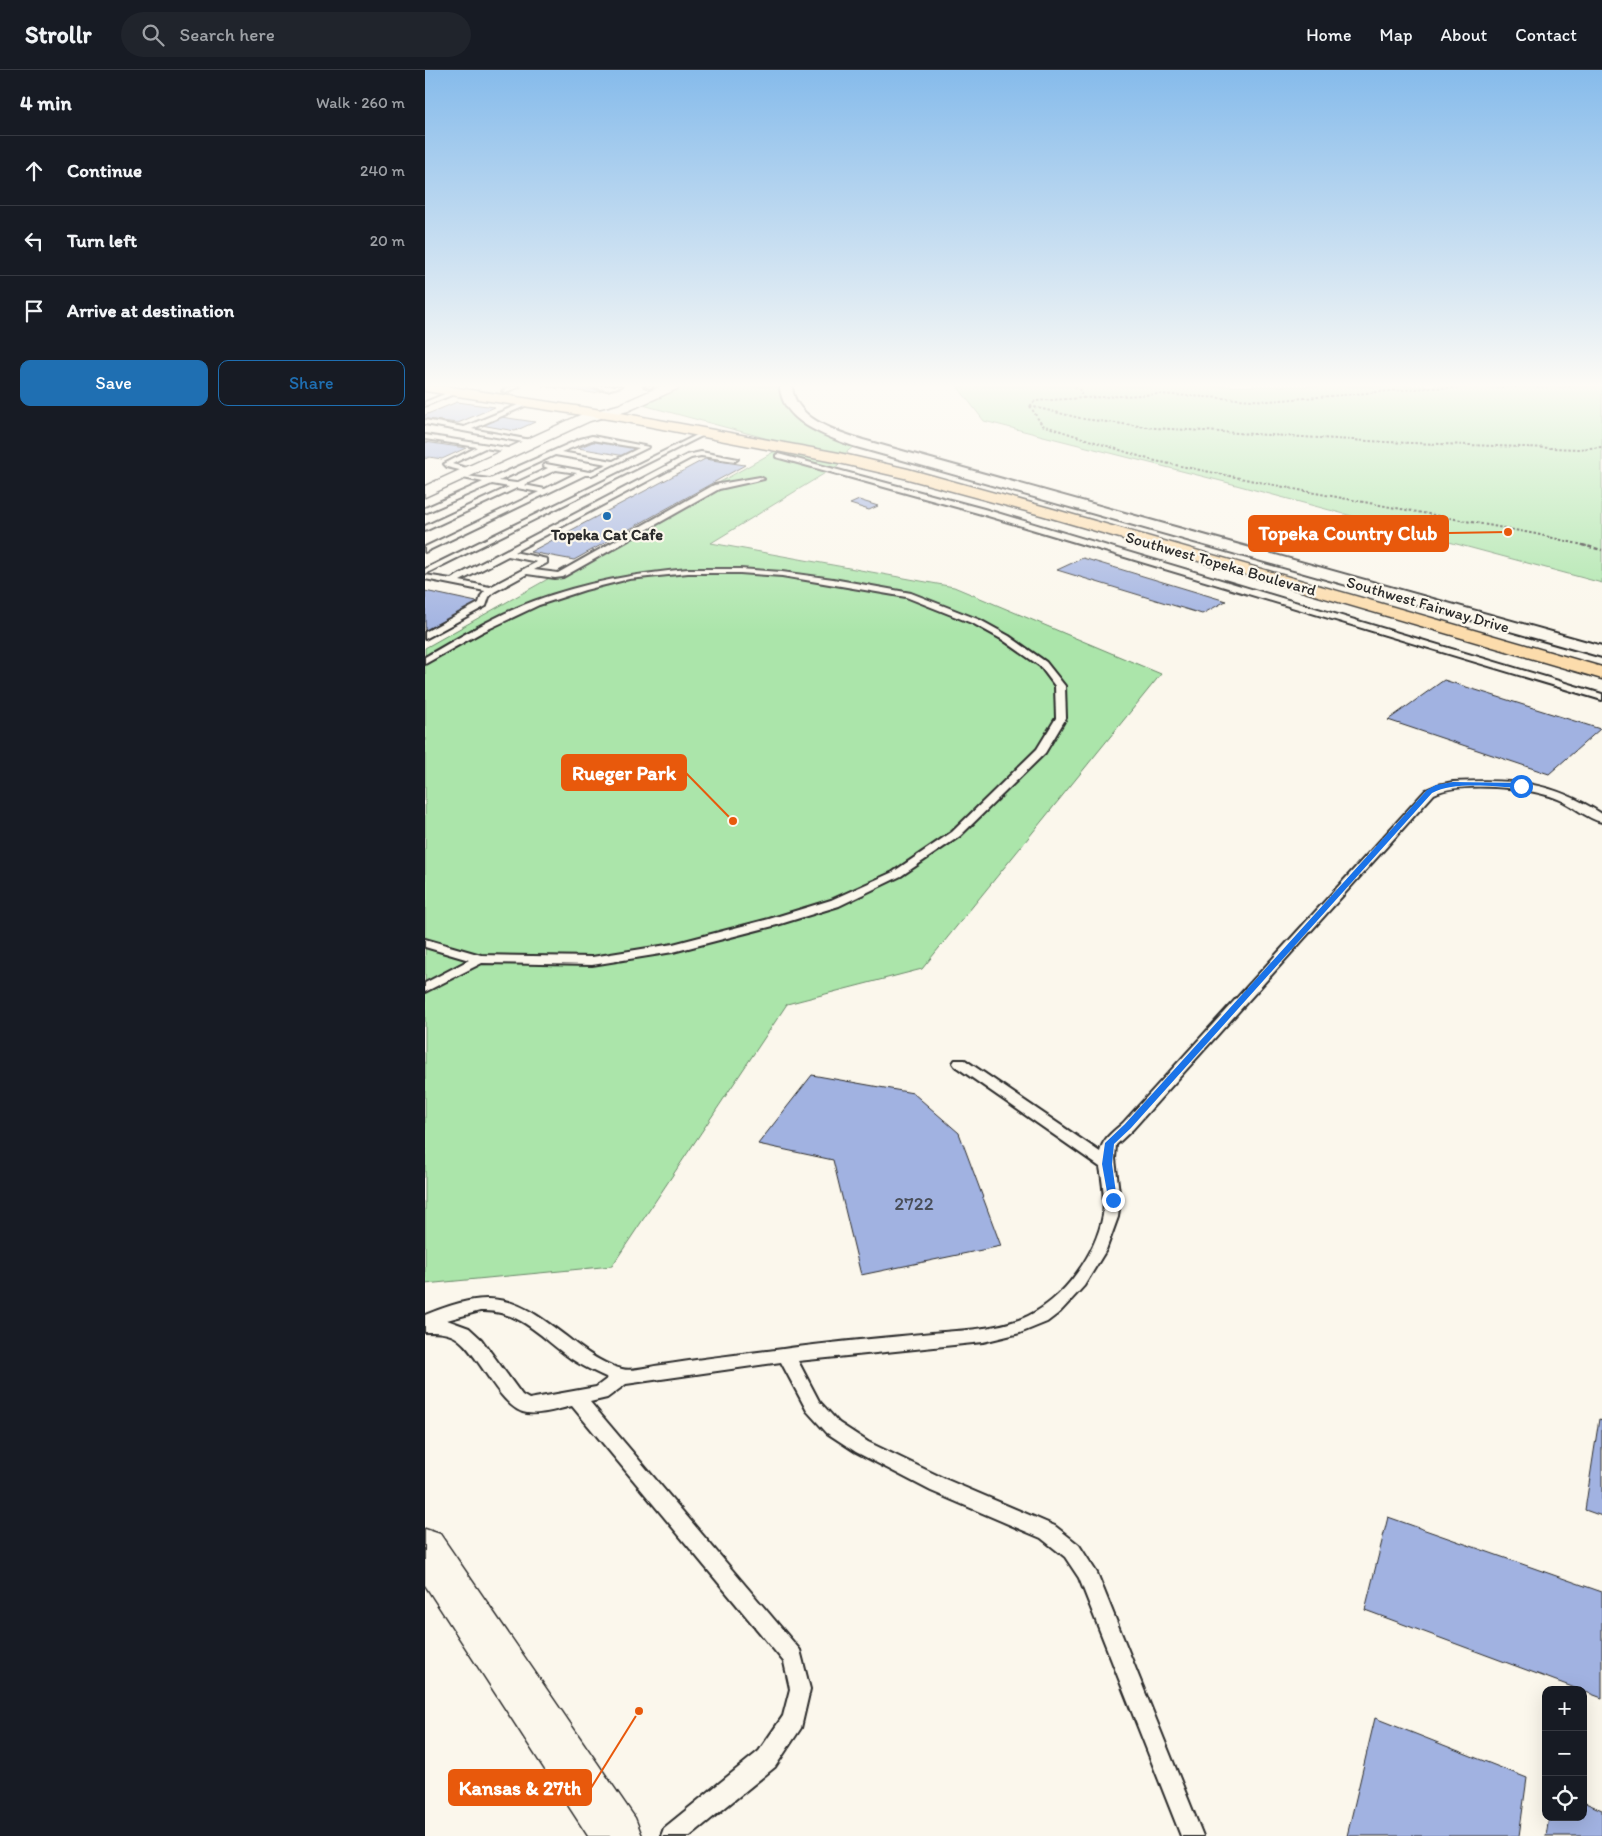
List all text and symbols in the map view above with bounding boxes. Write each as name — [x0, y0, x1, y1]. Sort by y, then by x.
search box — [121, 12, 471, 57]
text: Strollr — [25, 20, 91, 49]
icon: search — [139, 21, 167, 49]
text: Search here — [179, 23, 275, 46]
text: Home — [1306, 24, 1352, 46]
text: Map — [1380, 24, 1413, 46]
text: About — [1441, 24, 1487, 46]
text: Contact — [1515, 24, 1577, 46]
text: 4 min — [20, 90, 72, 115]
text: Walk · 260 m — [316, 93, 405, 112]
icon: ahead — [20, 157, 48, 185]
text: Continue — [67, 159, 142, 182]
text: 240 m — [360, 161, 405, 180]
icon: left — [20, 227, 48, 255]
text: Turn left — [67, 229, 137, 252]
text: 20 m — [370, 231, 405, 250]
icon: arrive — [20, 297, 48, 325]
text: Arrive at destination — [67, 299, 234, 322]
button: Save — [20, 360, 208, 406]
button: Share — [218, 360, 405, 406]
marker: Topeka Cat Cafe — [601, 510, 613, 522]
callout: Topeka Country Club — [1249, 516, 1448, 551]
text: Topeka Country Club — [1258, 521, 1438, 546]
place label: Topeka Cat Cafe — [550, 525, 663, 545]
street label: Southwest Topeka Boulevard — [1123, 527, 1319, 600]
street label: Southwest Fairway Drive — [1344, 572, 1511, 637]
callout: Rueger Park — [562, 755, 686, 790]
text: Rueger Park — [572, 761, 677, 786]
route start — [1510, 775, 1533, 798]
route end — [1102, 1189, 1125, 1212]
house number: 2722 — [894, 1192, 934, 1215]
map controls — [1542, 1686, 1587, 1821]
button: + — [1542, 1686, 1587, 1731]
button: − — [1542, 1731, 1587, 1776]
callout: Kansas & 27th — [449, 1770, 591, 1805]
text: Kansas & 27th — [459, 1776, 582, 1800]
button: locate — [1542, 1776, 1587, 1821]

